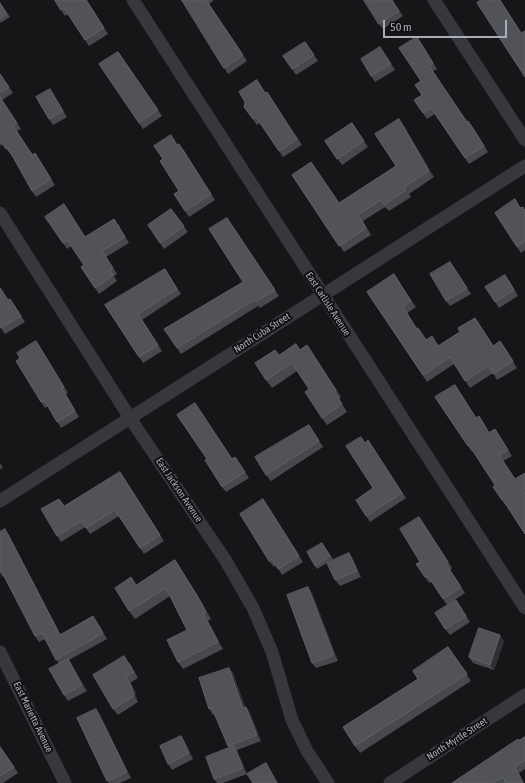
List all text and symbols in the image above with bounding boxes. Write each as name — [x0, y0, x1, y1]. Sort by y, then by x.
scale bar — [385, 12, 509, 38]
text: 50 m — [390, 20, 412, 34]
street label: East Carlisle Avenue — [303, 270, 353, 338]
street label: North Cuba Street — [232, 310, 292, 356]
street label: East Jackson Avenue — [153, 456, 205, 524]
street label: East Marietta Avenue — [11, 680, 55, 754]
street label: North Myrtle Street — [425, 715, 489, 763]

